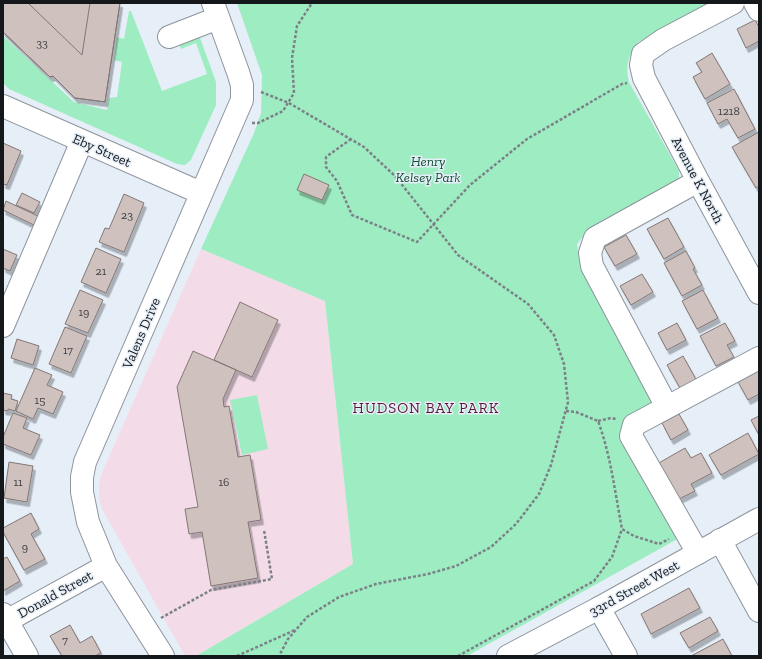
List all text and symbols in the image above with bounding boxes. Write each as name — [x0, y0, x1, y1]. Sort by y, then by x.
house number: 33 — [36, 36, 48, 50]
house number: 1218 — [718, 104, 740, 118]
street label: Eby Street — [70, 130, 134, 171]
street label: Avenue K North — [668, 134, 728, 227]
park label: Henry Kelsey Park — [395, 153, 461, 186]
house number: 23 — [121, 208, 133, 222]
house number: 21 — [96, 264, 107, 278]
street label: Valens Drive — [118, 295, 164, 372]
house number: 19 — [79, 305, 90, 319]
house number: 17 — [63, 343, 73, 357]
house number: 15 — [35, 393, 45, 407]
district label: HUDSON BAY PARK — [353, 399, 499, 417]
house number: 11 — [13, 475, 23, 489]
house number: 16 — [219, 475, 230, 489]
house number: 9 — [22, 540, 28, 554]
street label: 33rd Street West — [586, 556, 683, 620]
street label: Donald Street — [15, 566, 96, 622]
house number: 7 — [62, 633, 68, 647]

